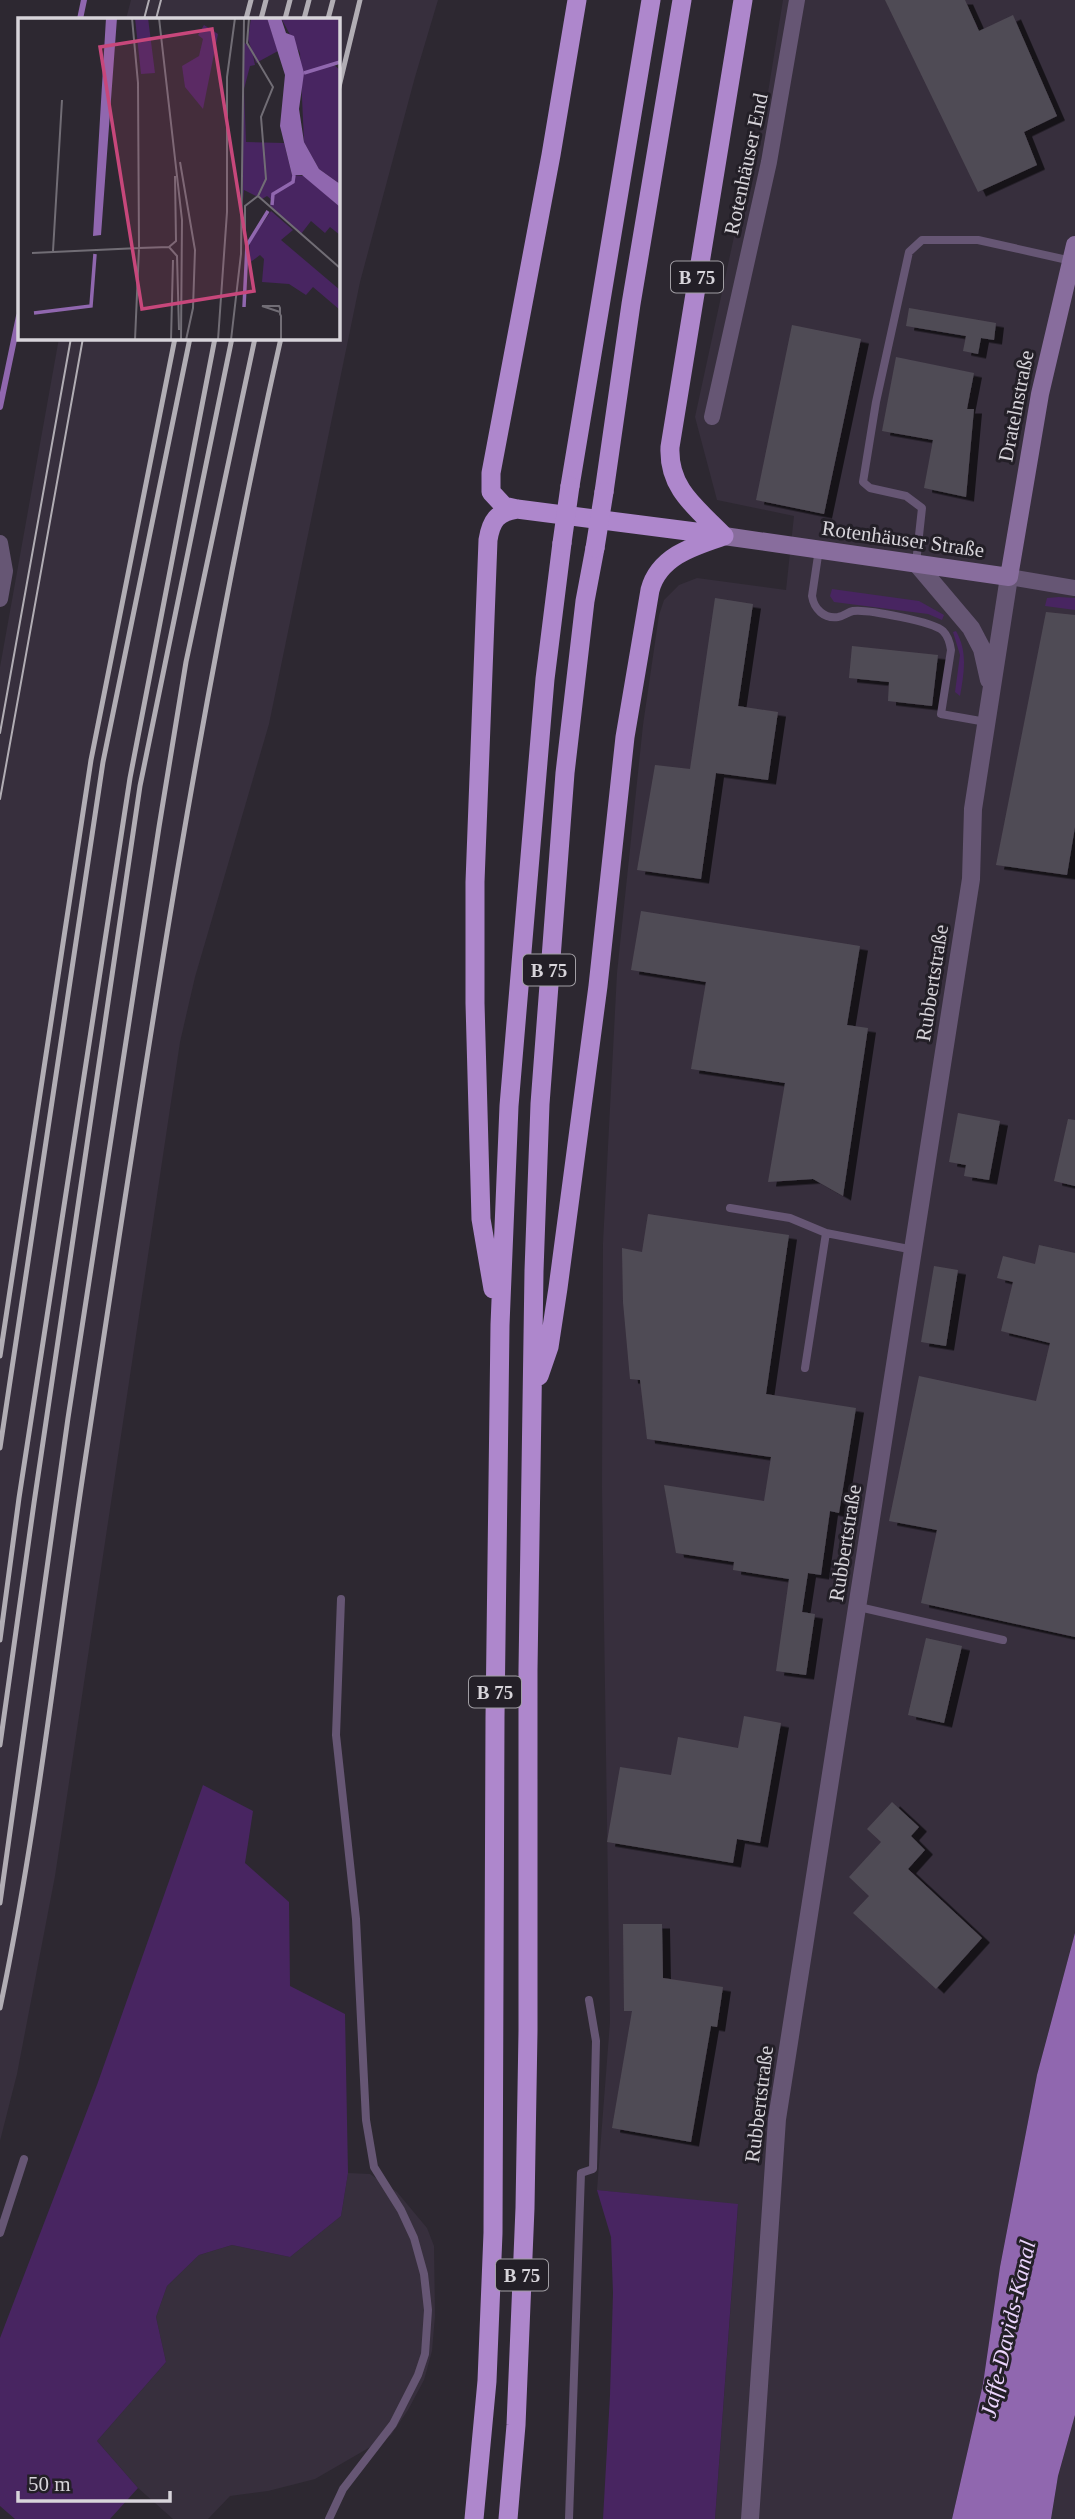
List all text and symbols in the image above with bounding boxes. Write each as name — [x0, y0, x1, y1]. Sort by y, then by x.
inset map — [18, 18, 340, 340]
street label: Rotenhäuser End — [719, 91, 773, 237]
road number: B 75 — [671, 262, 723, 292]
street label: Dratelnstraße — [993, 348, 1039, 464]
street label: Rotenhäuser Straße — [820, 516, 986, 562]
street label: Rubbertstraße — [911, 923, 953, 1043]
road number: B 75 — [523, 954, 575, 986]
street label: Rubbertstraße — [824, 1483, 866, 1603]
road number: B 75 — [469, 1676, 521, 1708]
street label: Rubbertstraße — [740, 2044, 778, 2164]
water label: Jaffe-Davids-Kanal — [975, 2238, 1041, 2420]
road number: B 75 — [496, 2260, 548, 2290]
scale bar — [18, 2460, 170, 2504]
text: 50 m — [28, 2472, 71, 2496]

